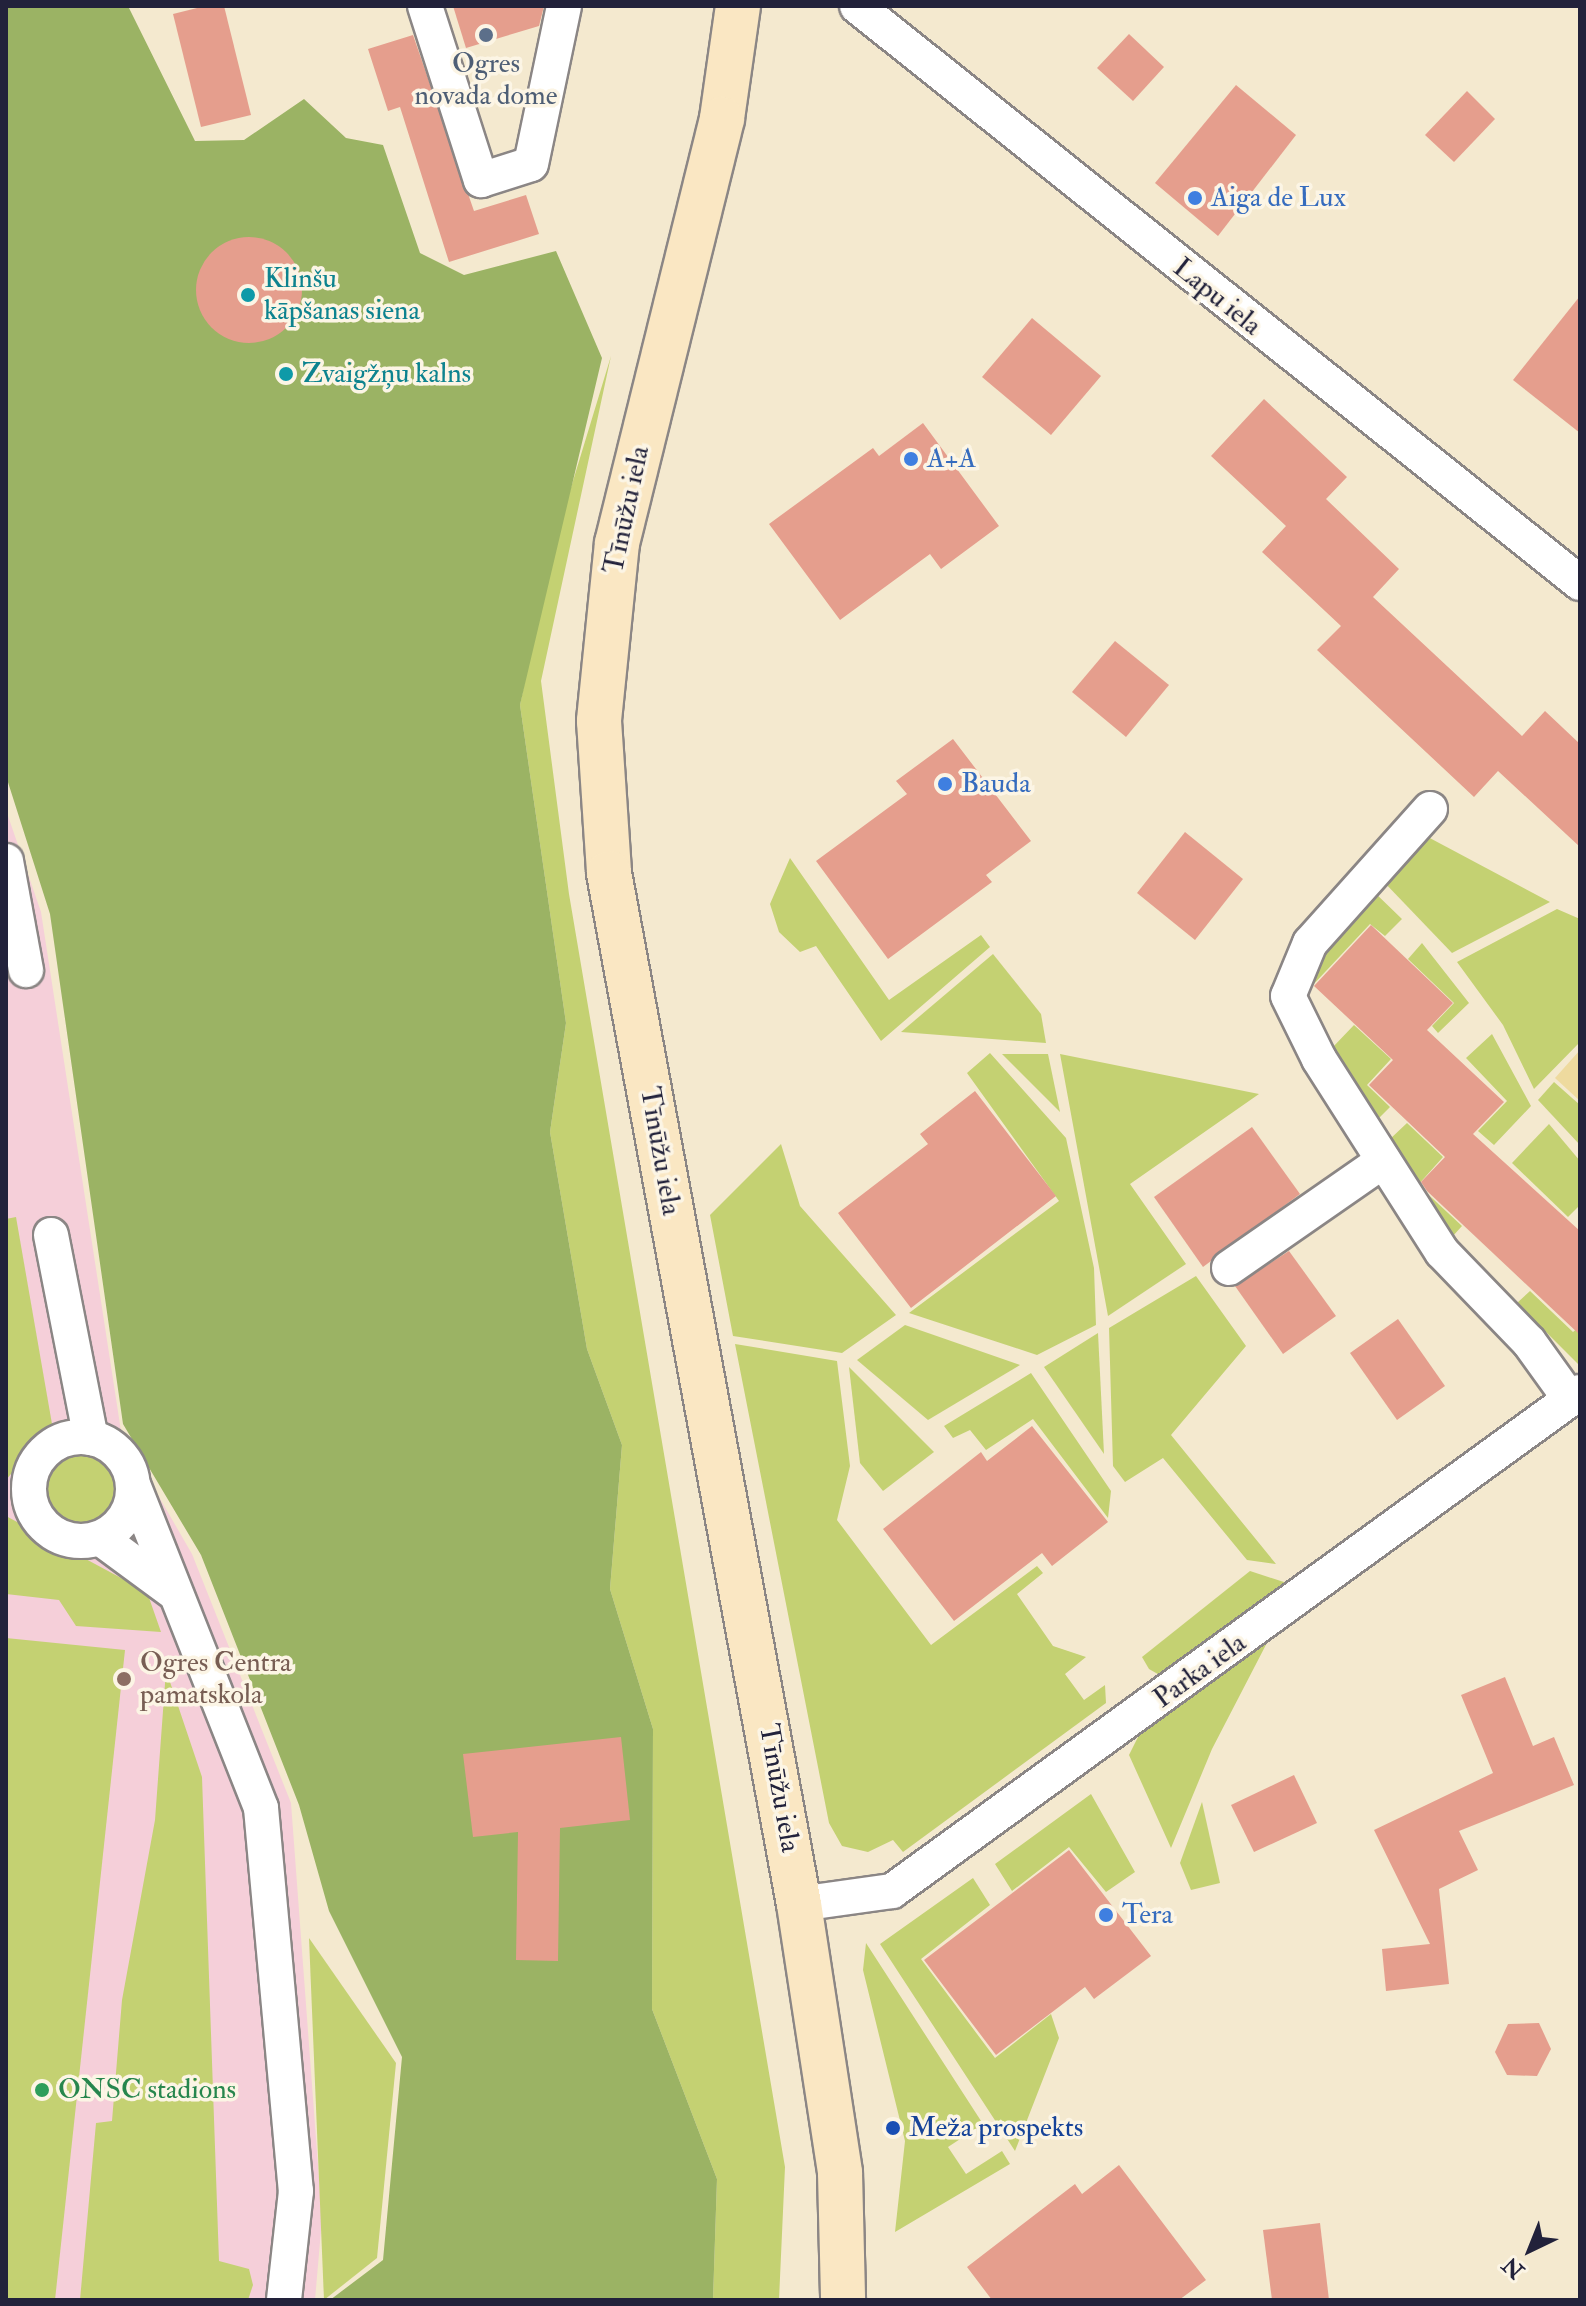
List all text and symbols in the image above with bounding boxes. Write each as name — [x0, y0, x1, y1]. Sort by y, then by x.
marker: Ogres novada dome — [477, 26, 495, 44]
place label: Ogres novada dome — [415, 47, 557, 113]
place label: Aiga de Lux — [1211, 181, 1346, 215]
marker: Aiga de Lux — [1186, 189, 1204, 207]
street label: Lapu iela — [1166, 251, 1268, 343]
place label: Klinšu kāpšanas siena — [264, 262, 420, 328]
marker: Klinšu kāpšanas siena — [239, 286, 257, 304]
place label: Zvaigžņu kalns — [302, 357, 471, 391]
marker: Zvaigžņu kalns — [277, 365, 295, 383]
place label: A+A — [927, 442, 976, 476]
street label: Tīnūžu iela — [597, 443, 657, 577]
marker: A+A — [902, 450, 920, 468]
place label: Bauda — [961, 767, 1031, 801]
marker: Bauda — [936, 775, 954, 793]
street label: Tīnūžu iela — [632, 1084, 688, 1218]
street label: Parka iela — [1147, 1626, 1253, 1716]
place label: Ogres Centra pamatskola — [140, 1646, 292, 1712]
marker: Ogres Centra pamatskola — [115, 1670, 133, 1688]
street label: Tīnūžu iela — [751, 1721, 807, 1855]
place label: Tera — [1122, 1898, 1173, 1932]
marker: Tera — [1097, 1906, 1115, 1924]
place label: ONSC stadions — [58, 2073, 236, 2107]
marker: ONSC stadions — [33, 2081, 51, 2099]
place label: Meža prospekts — [909, 2111, 1083, 2145]
marker: Meža prospekts — [884, 2119, 902, 2137]
north arrow — [1490, 2210, 1570, 2290]
text: N — [1497, 2251, 1530, 2285]

